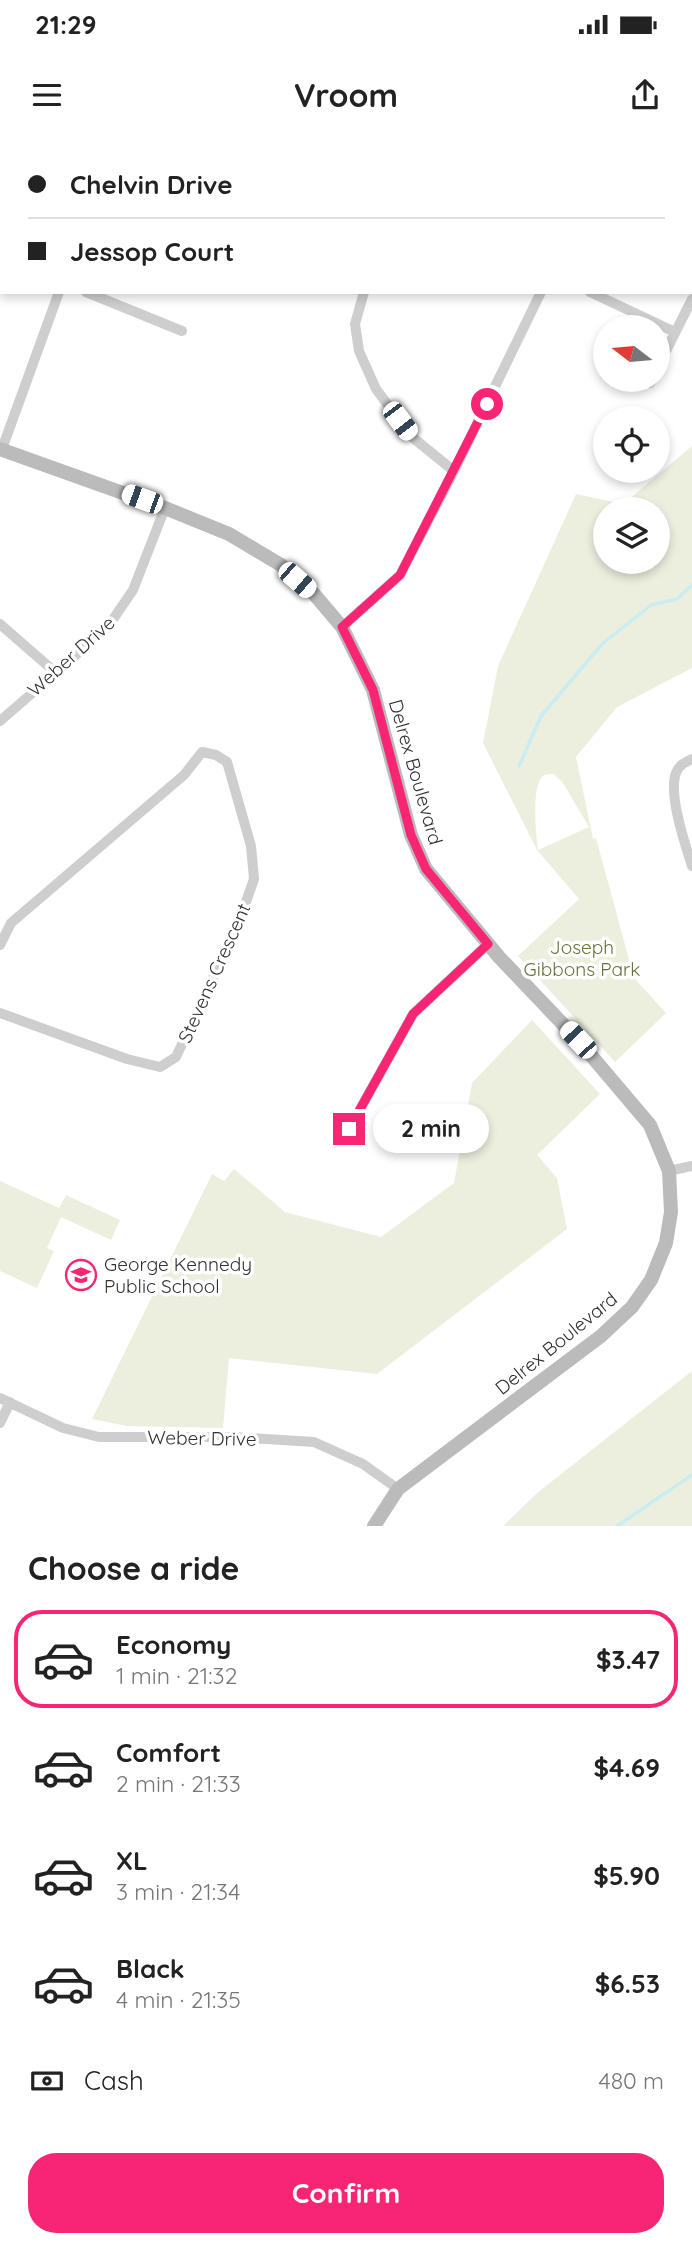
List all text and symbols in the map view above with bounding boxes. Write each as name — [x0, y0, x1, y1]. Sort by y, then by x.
text: 21:29 — [35, 8, 97, 41]
text: Vroom — [294, 75, 398, 115]
icon: menu — [28, 76, 66, 114]
icon: share — [626, 76, 664, 114]
text: Chelvin Drive — [70, 168, 233, 201]
text: Jessop Court — [70, 235, 234, 268]
north arrow — [593, 315, 670, 392]
map controls — [593, 315, 670, 574]
route start — [471, 388, 503, 420]
car — [379, 398, 422, 444]
button: locate — [593, 406, 670, 483]
car — [119, 482, 166, 516]
button: layers — [593, 497, 670, 574]
car — [275, 558, 320, 602]
street label: Weber Drive — [22, 611, 120, 701]
street label: Delrex Boulevard — [384, 697, 448, 847]
street label: Stevens Crescent — [172, 899, 256, 1047]
park label: Joseph Gibbons Park — [523, 935, 641, 981]
car — [556, 1017, 601, 1063]
callout: 2 min — [374, 1104, 489, 1154]
route end — [333, 1113, 365, 1145]
text: 2 min — [401, 1114, 461, 1143]
place label: George Kennedy Public School — [104, 1252, 252, 1298]
school or university icon: George Kennedy Public School — [64, 1258, 98, 1292]
street label: Delrex Boulevard — [490, 1286, 622, 1400]
street label: Weber Drive — [147, 1425, 257, 1451]
text: Choose a ride — [28, 1548, 240, 1588]
icon: car — [32, 1628, 95, 1691]
text: Economy — [116, 1628, 231, 1661]
text: $3.47 — [596, 1643, 660, 1676]
text: 1 min · 21:32 — [116, 1661, 237, 1690]
icon: car — [32, 1736, 95, 1799]
text: Comfort — [116, 1736, 221, 1769]
text: $4.69 — [594, 1751, 660, 1784]
text: 2 min · 21:33 — [116, 1769, 241, 1798]
icon: car — [32, 1844, 95, 1907]
text: XL — [116, 1844, 148, 1877]
text: $5.90 — [593, 1859, 660, 1892]
text: 3 min · 21:34 — [116, 1877, 240, 1906]
icon: car — [32, 1952, 95, 2015]
text: Black — [116, 1952, 185, 1985]
text: $6.53 — [595, 1967, 660, 2000]
text: 4 min · 21:35 — [116, 1985, 241, 2014]
icon: cash — [28, 2062, 66, 2100]
text: Cash — [84, 2064, 144, 2097]
text: 480 m — [599, 2066, 664, 2095]
button: Confirm — [28, 2153, 664, 2233]

